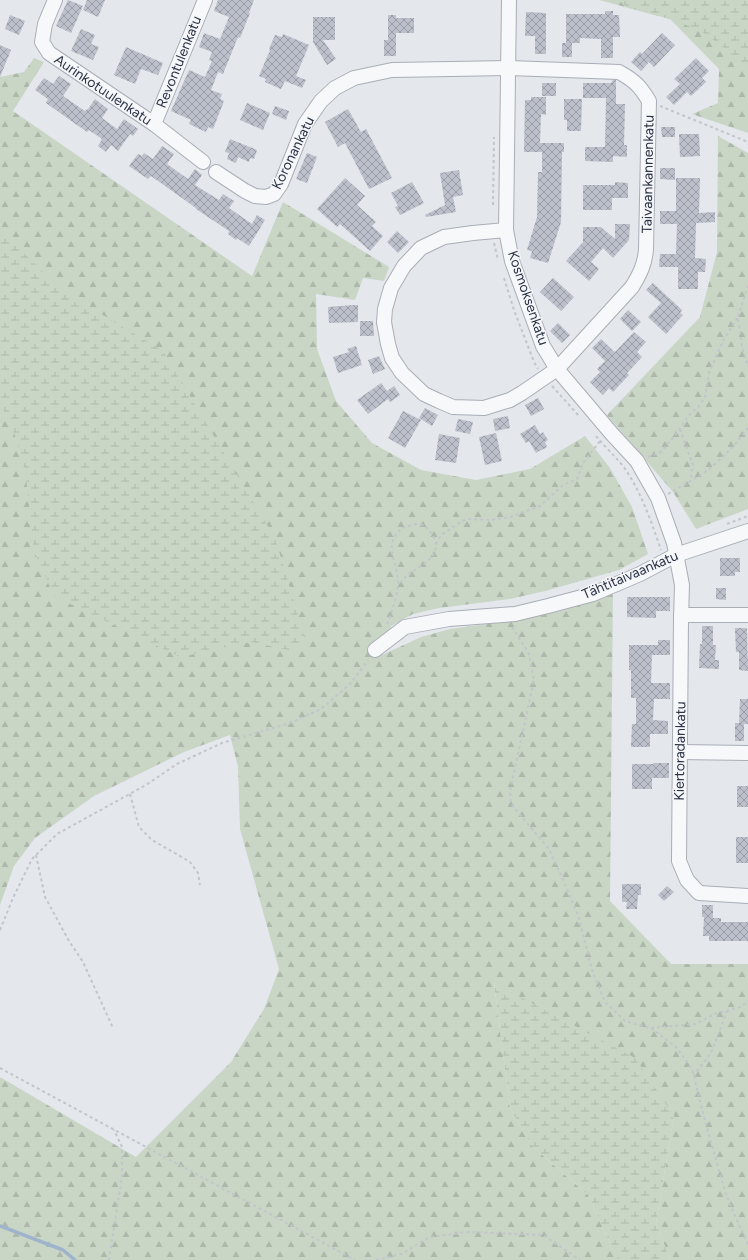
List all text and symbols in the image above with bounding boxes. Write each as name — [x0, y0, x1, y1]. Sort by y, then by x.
street label: Revontulenkatu — [153, 13, 205, 111]
street label: Aurinkotuulenkatu — [51, 51, 155, 129]
street label: Koronankatu — [268, 114, 318, 192]
street label: Taivaankannenkatu — [638, 115, 658, 233]
street label: Kosmoksenkatu — [504, 249, 552, 347]
street label: Tähtitaivaankatu — [579, 547, 681, 603]
street label: Kiertoradankatu — [671, 701, 689, 801]

